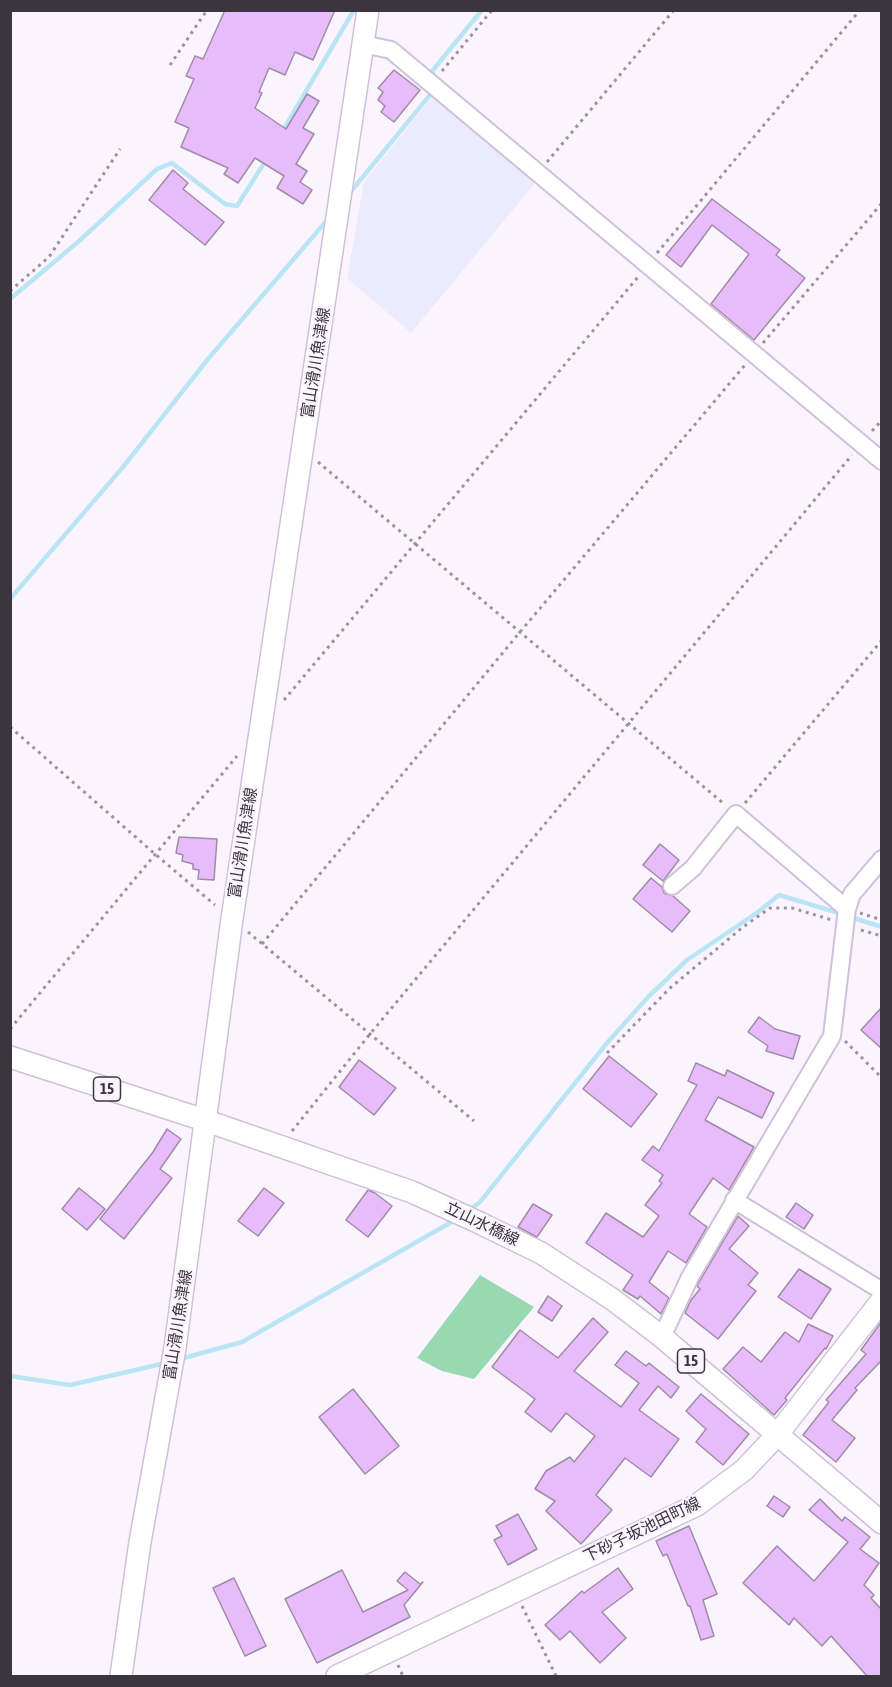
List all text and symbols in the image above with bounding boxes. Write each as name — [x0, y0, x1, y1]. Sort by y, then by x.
street label: 富山滑川魚津線 — [298, 306, 334, 420]
street label: 富山滑川魚津線 — [225, 786, 261, 900]
road number: 15 — [94, 1077, 120, 1101]
street label: 立山水橋線 — [442, 1198, 522, 1250]
street label: 富山滑川魚津線 — [160, 1268, 196, 1382]
road number: 15 — [678, 1349, 704, 1373]
street label: 下砂子坂池田町線 — [580, 1493, 704, 1567]

